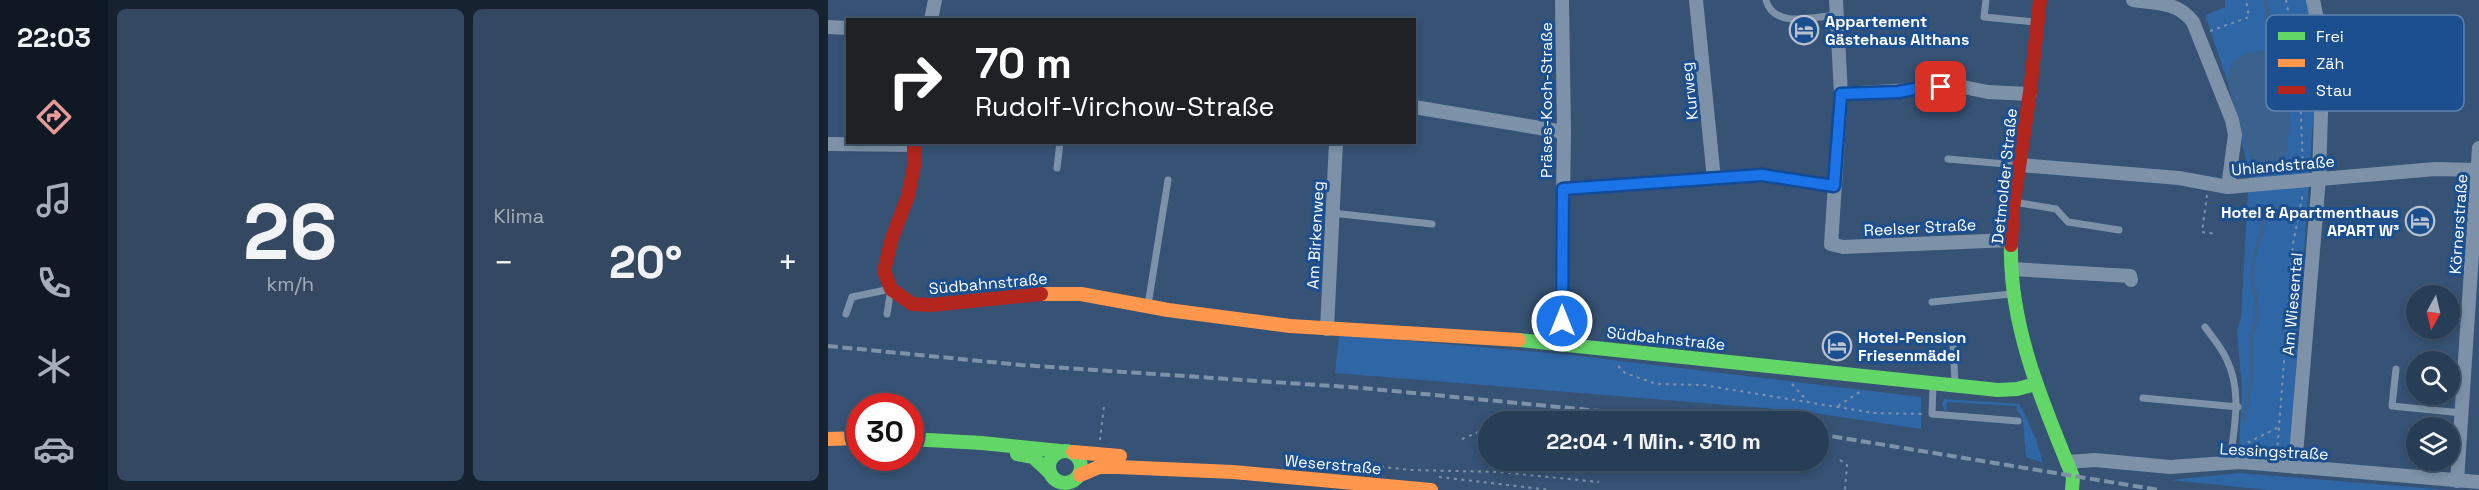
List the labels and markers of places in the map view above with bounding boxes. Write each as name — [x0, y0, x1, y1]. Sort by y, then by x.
place label: Appartement Gästehaus Althans — [1825, 11, 1969, 50]
hotel icon: Appartement Gästehaus Althans — [1788, 14, 1820, 46]
pin — [1915, 61, 1966, 112]
place label: Hotel & Apartmenthaus APART W³ — [2221, 202, 2399, 241]
hotel icon: Hotel & Apartmenthaus APART W³ — [2404, 205, 2436, 237]
place label: Hotel-Pension Friesenmädel — [1858, 327, 1966, 366]
hotel icon: Hotel-Pension Friesenmädel — [1821, 330, 1853, 362]

